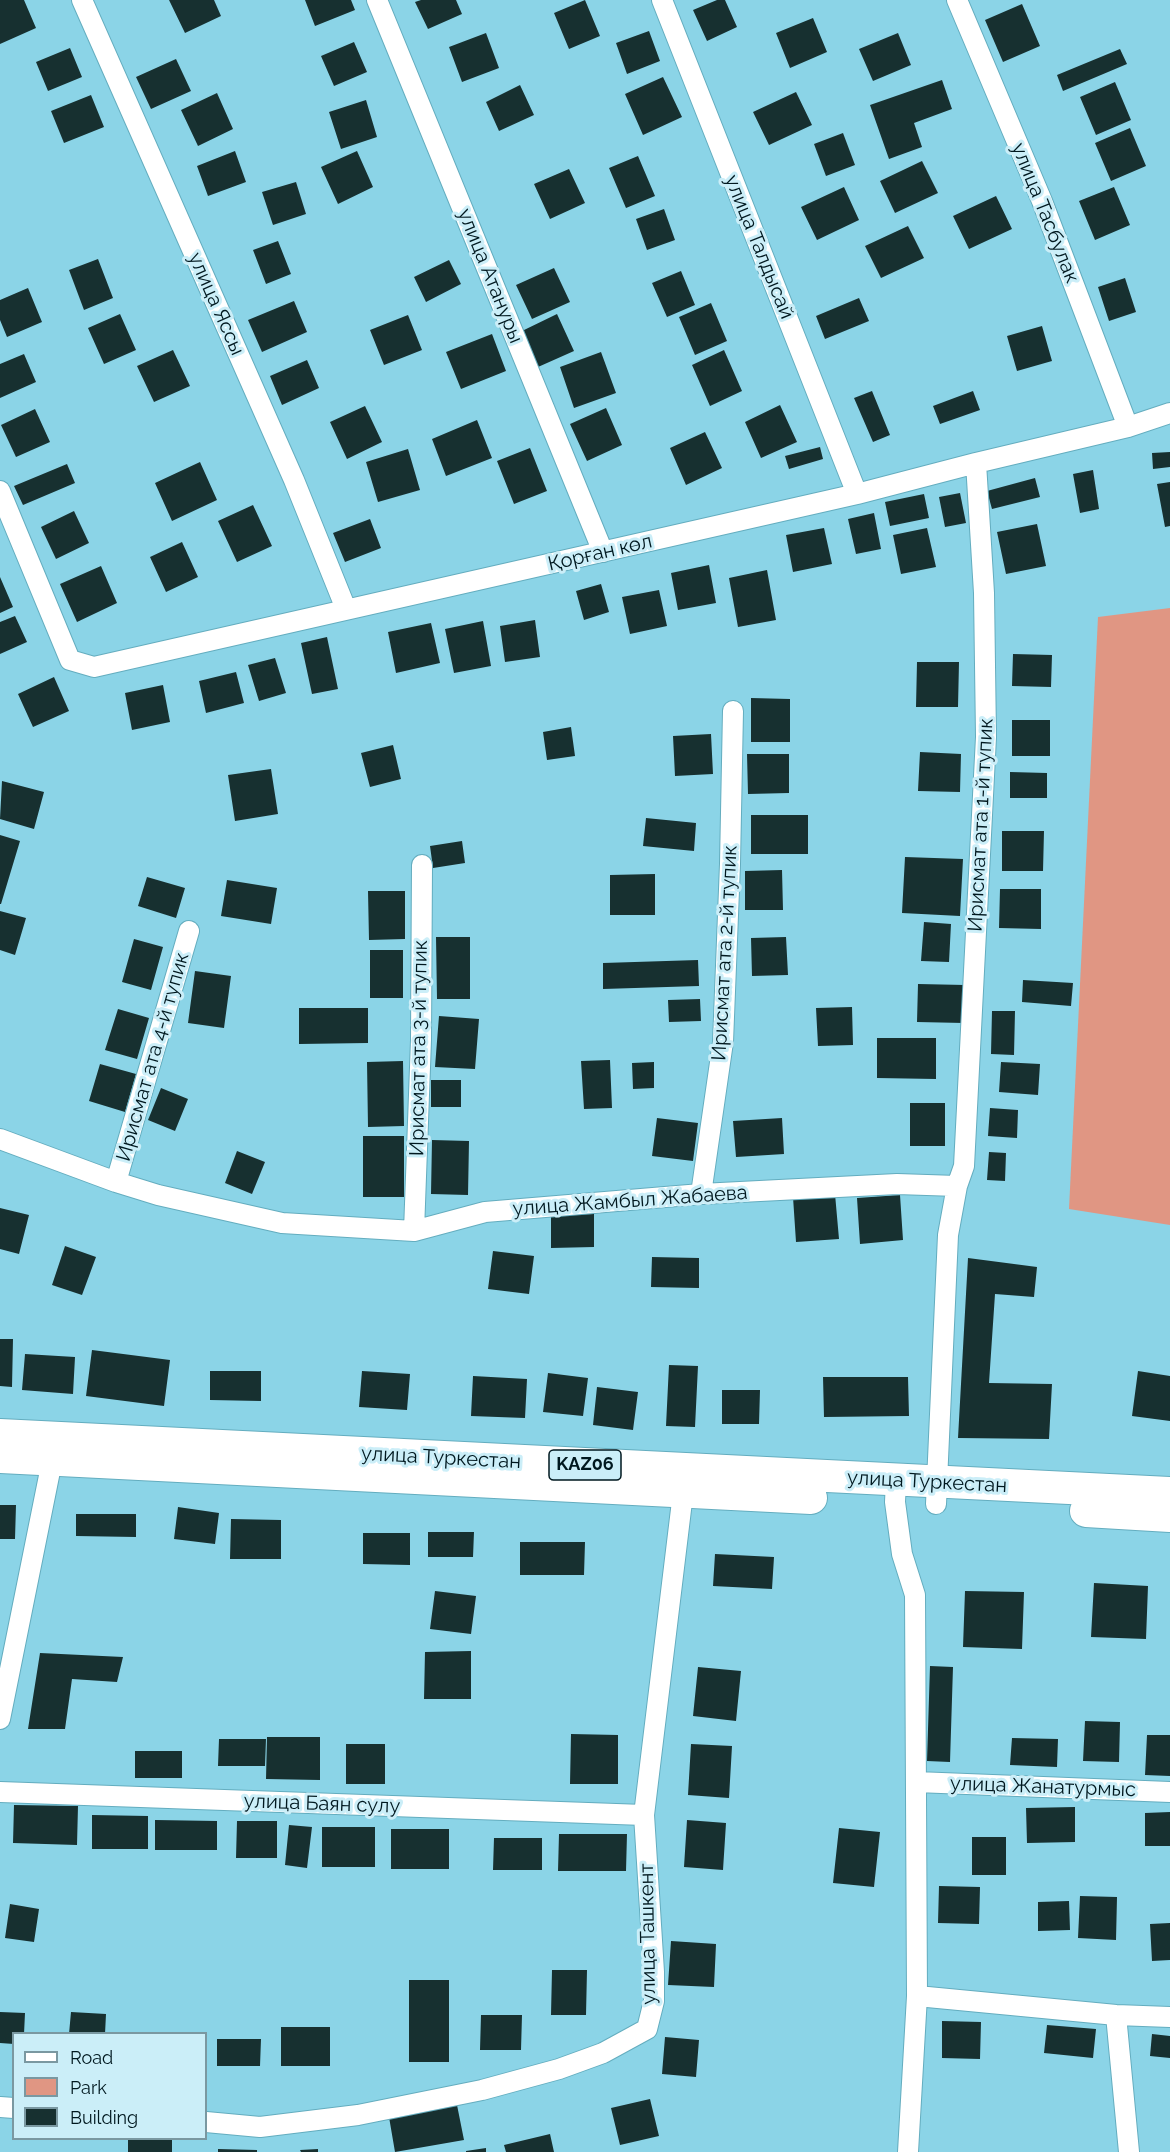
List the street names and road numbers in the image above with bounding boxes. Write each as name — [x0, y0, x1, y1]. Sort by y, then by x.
street label: улица Тасбулак — [1006, 139, 1084, 287]
street label: улица Талдысай — [719, 172, 799, 322]
street label: улица Атануры — [452, 205, 528, 347]
street label: улица Яссы — [183, 249, 249, 359]
street label: Қорған көл — [546, 529, 654, 577]
street label: Ирисмат ата 1-й тупик — [963, 718, 999, 932]
street label: Ирисмат ата 2-й тупик — [707, 845, 743, 1061]
street label: Ирисмат ата 3-й тупик — [405, 940, 433, 1156]
street label: Ирисмат ата 4-й тупик — [112, 950, 194, 1164]
street label: улица Жамбыл Жабаева — [512, 1181, 748, 1221]
street label: улица Туркестан — [360, 1442, 522, 1474]
road number: KАZ06 — [549, 1450, 621, 1480]
street label: улица Туркестан — [846, 1466, 1008, 1498]
street label: улица Жанатурмыс — [950, 1772, 1136, 1802]
street label: улица Баян сулу — [243, 1789, 401, 1819]
street label: улица Ташкент — [635, 1863, 661, 2005]

